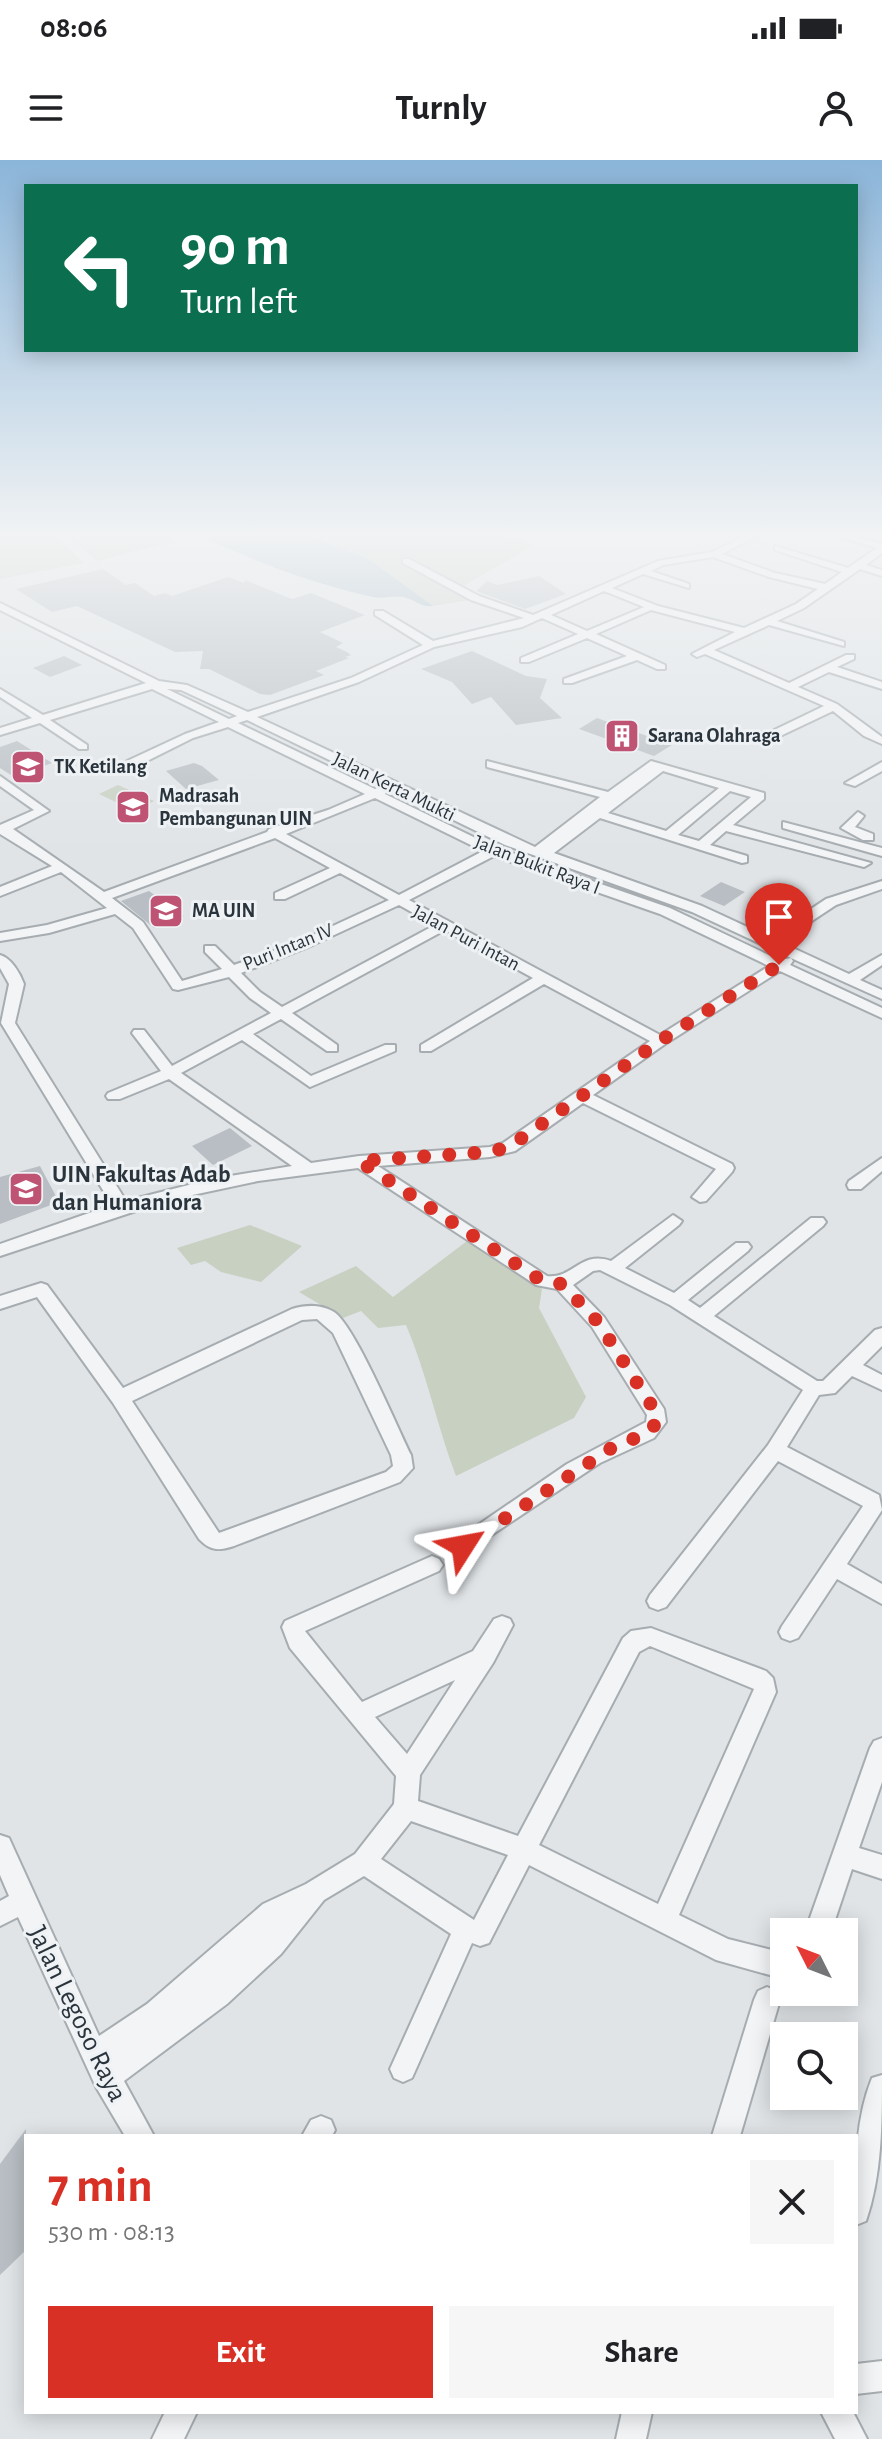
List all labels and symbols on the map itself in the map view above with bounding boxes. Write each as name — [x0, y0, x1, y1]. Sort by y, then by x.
building icon: Sarana Olahraga — [603, 717, 641, 755]
place label: Sarana Olahraga — [648, 726, 781, 746]
school or university icon: TK Ketilang — [9, 748, 47, 786]
street label: Jalan Kerta Mukti — [330, 749, 458, 825]
place label: TK Ketilang — [54, 757, 148, 777]
place label: Madrasah Pembangunan UIN — [159, 786, 312, 829]
school or university icon: Madrasah Pembangunan UIN — [114, 788, 152, 826]
street label: Jalan Bukit Raya I — [471, 832, 603, 898]
pin — [745, 883, 813, 965]
school or university icon: MA UIN — [147, 892, 185, 930]
place label: MA UIN — [192, 901, 256, 921]
street label: Jalan Puri Intan — [409, 901, 523, 975]
street label: Puri Intan IV — [240, 920, 337, 974]
place label: UIN Fakultas Adab dan Humaniora — [52, 1163, 231, 1215]
school or university icon: UIN Fakultas Adab dan Humaniora — [7, 1170, 45, 1208]
position arrow — [421, 1504, 505, 1588]
north arrow — [770, 1918, 858, 2006]
street label: Jalan Legoso Raya — [22, 1922, 132, 2106]

